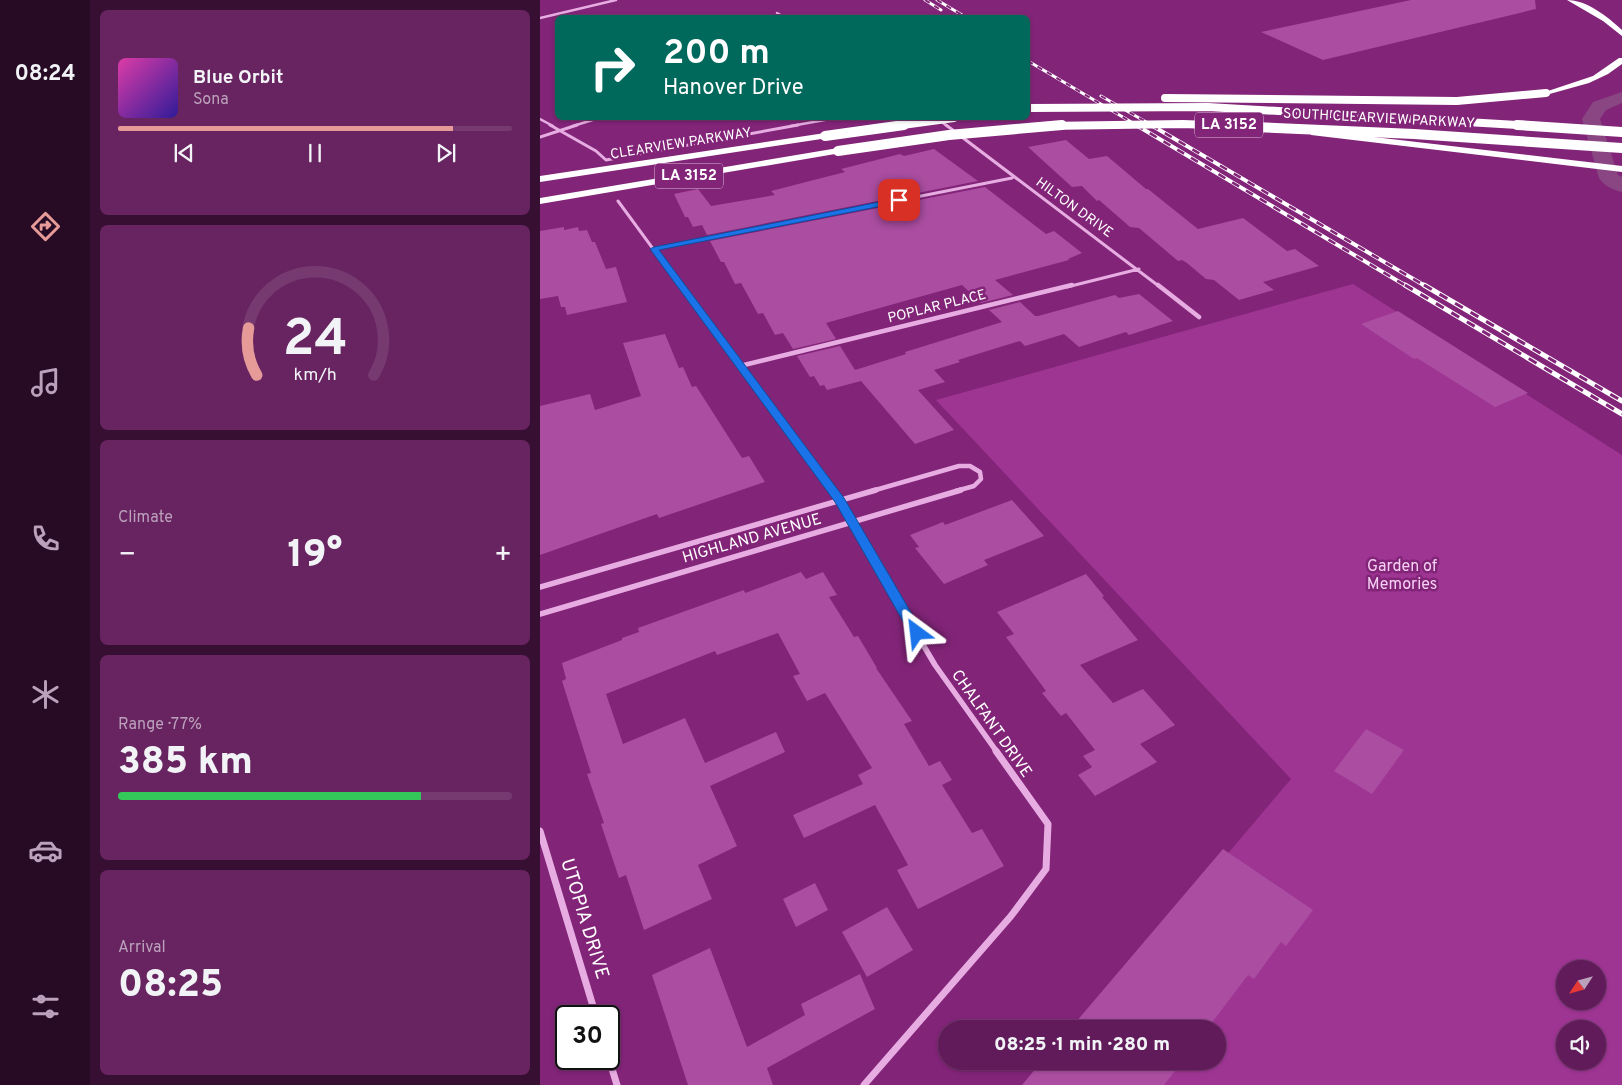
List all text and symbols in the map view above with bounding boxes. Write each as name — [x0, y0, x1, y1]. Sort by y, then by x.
text: 200 m — [663, 32, 770, 76]
icon: right — [580, 35, 645, 100]
text: 08:24 — [14, 61, 76, 88]
text: Blue Orbit — [193, 66, 283, 90]
text: Hanover Drive — [663, 75, 804, 102]
text: Sona — [193, 90, 229, 110]
street label: SOUTH CLEARVIEW PARKWAY — [1283, 105, 1475, 133]
road number: LA 3152 — [1195, 112, 1263, 138]
street label: CLEARVIEW PARKWAY — [609, 124, 753, 164]
icon: previous — [170, 139, 198, 167]
icon: pause — [301, 139, 329, 167]
icon: next — [432, 139, 460, 167]
road number: LA 3152 — [655, 164, 723, 188]
street label: HILTON DRIVE — [1032, 174, 1116, 242]
pin — [878, 179, 920, 221]
icon: arrive — [885, 186, 913, 214]
icon: directions — [28, 209, 63, 244]
street label: POPLAR PLACE — [886, 287, 988, 327]
text: 24 — [282, 308, 348, 374]
text: km/h — [293, 364, 337, 387]
icon: music — [28, 365, 63, 400]
text: Climate — [118, 508, 173, 528]
street label: HIGHLAND AVENUE — [680, 510, 824, 568]
icon: phone — [28, 521, 63, 556]
text: 19° — [287, 532, 343, 581]
text: − — [118, 538, 136, 574]
text: + — [494, 538, 512, 574]
park label: Garden of Memories — [1367, 557, 1438, 595]
position arrow — [890, 606, 942, 658]
street label: CHALFANT DRIVE — [946, 666, 1036, 782]
icon: climate — [28, 677, 63, 712]
text: Range · 77% — [118, 715, 202, 735]
text: 385 km — [118, 739, 253, 788]
icon: car — [28, 833, 63, 868]
street label: UTOPIA DRIVE — [554, 856, 614, 982]
text: Arrival — [118, 938, 166, 958]
north arrow — [1556, 960, 1606, 1010]
map controls — [1556, 960, 1606, 1070]
text: 08:25 — [118, 962, 223, 1011]
icon: filters — [28, 989, 63, 1024]
speed limit sign: 30 — [555, 1005, 620, 1070]
button: sound — [1556, 1020, 1606, 1070]
text: 08:25 · 1 min · 280 m — [994, 1033, 1170, 1057]

